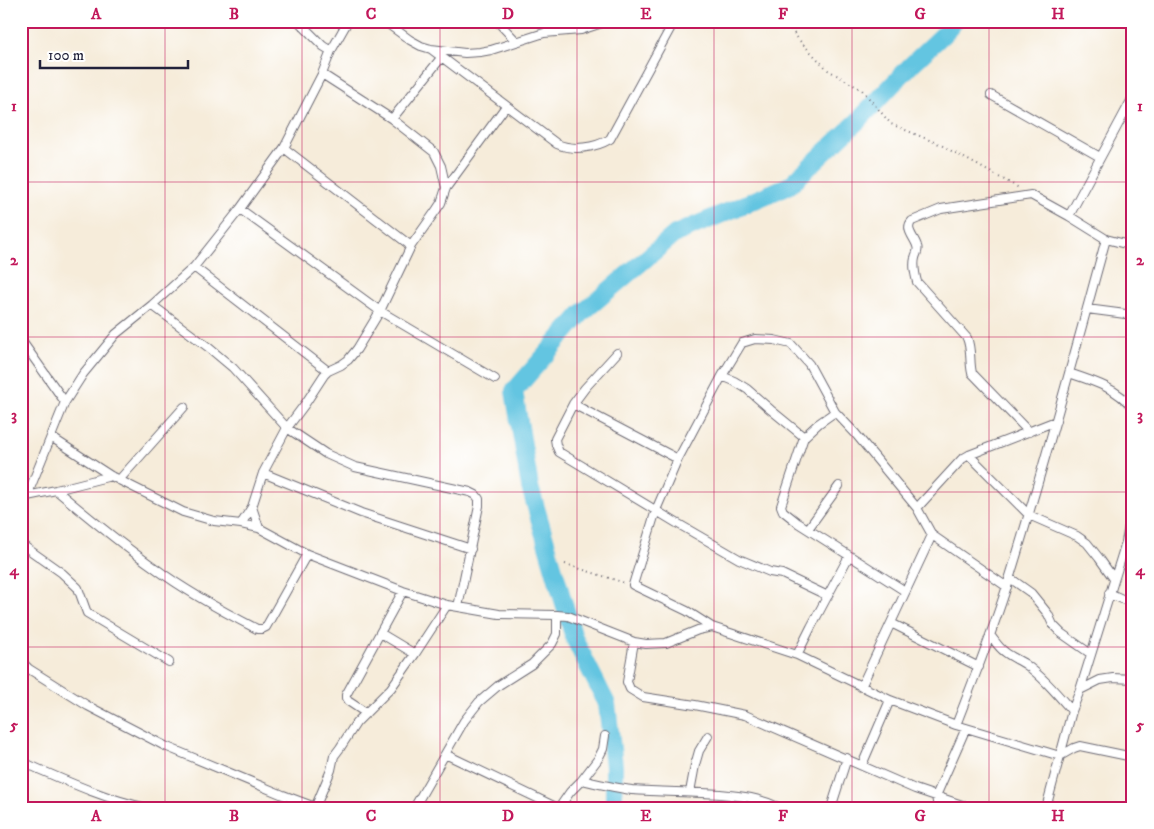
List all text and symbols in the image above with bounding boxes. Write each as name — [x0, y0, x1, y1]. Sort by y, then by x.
text: A — [90, 4, 102, 24]
text: B — [229, 4, 239, 24]
text: C — [366, 4, 376, 24]
text: D — [502, 4, 514, 24]
text: E — [640, 4, 652, 24]
text: F — [778, 4, 788, 24]
text: G — [914, 4, 926, 24]
text: H — [1051, 4, 1065, 24]
scale bar — [40, 38, 188, 70]
text: 100 m — [48, 46, 84, 65]
text: 1 — [11, 96, 17, 116]
text: 1 — [1137, 96, 1143, 116]
text: 2 — [10, 250, 19, 270]
text: 2 — [1136, 250, 1145, 270]
text: 3 — [11, 405, 17, 425]
text: 3 — [1137, 405, 1143, 425]
text: 4 — [8, 560, 19, 580]
text: 4 — [1134, 560, 1145, 580]
text: 5 — [9, 715, 18, 735]
text: 5 — [1135, 715, 1144, 735]
text: A — [90, 806, 102, 826]
text: B — [229, 806, 239, 826]
text: C — [366, 806, 376, 826]
text: D — [502, 806, 514, 826]
text: E — [640, 806, 652, 826]
text: F — [778, 806, 788, 826]
text: G — [914, 806, 926, 826]
text: H — [1051, 806, 1065, 826]

